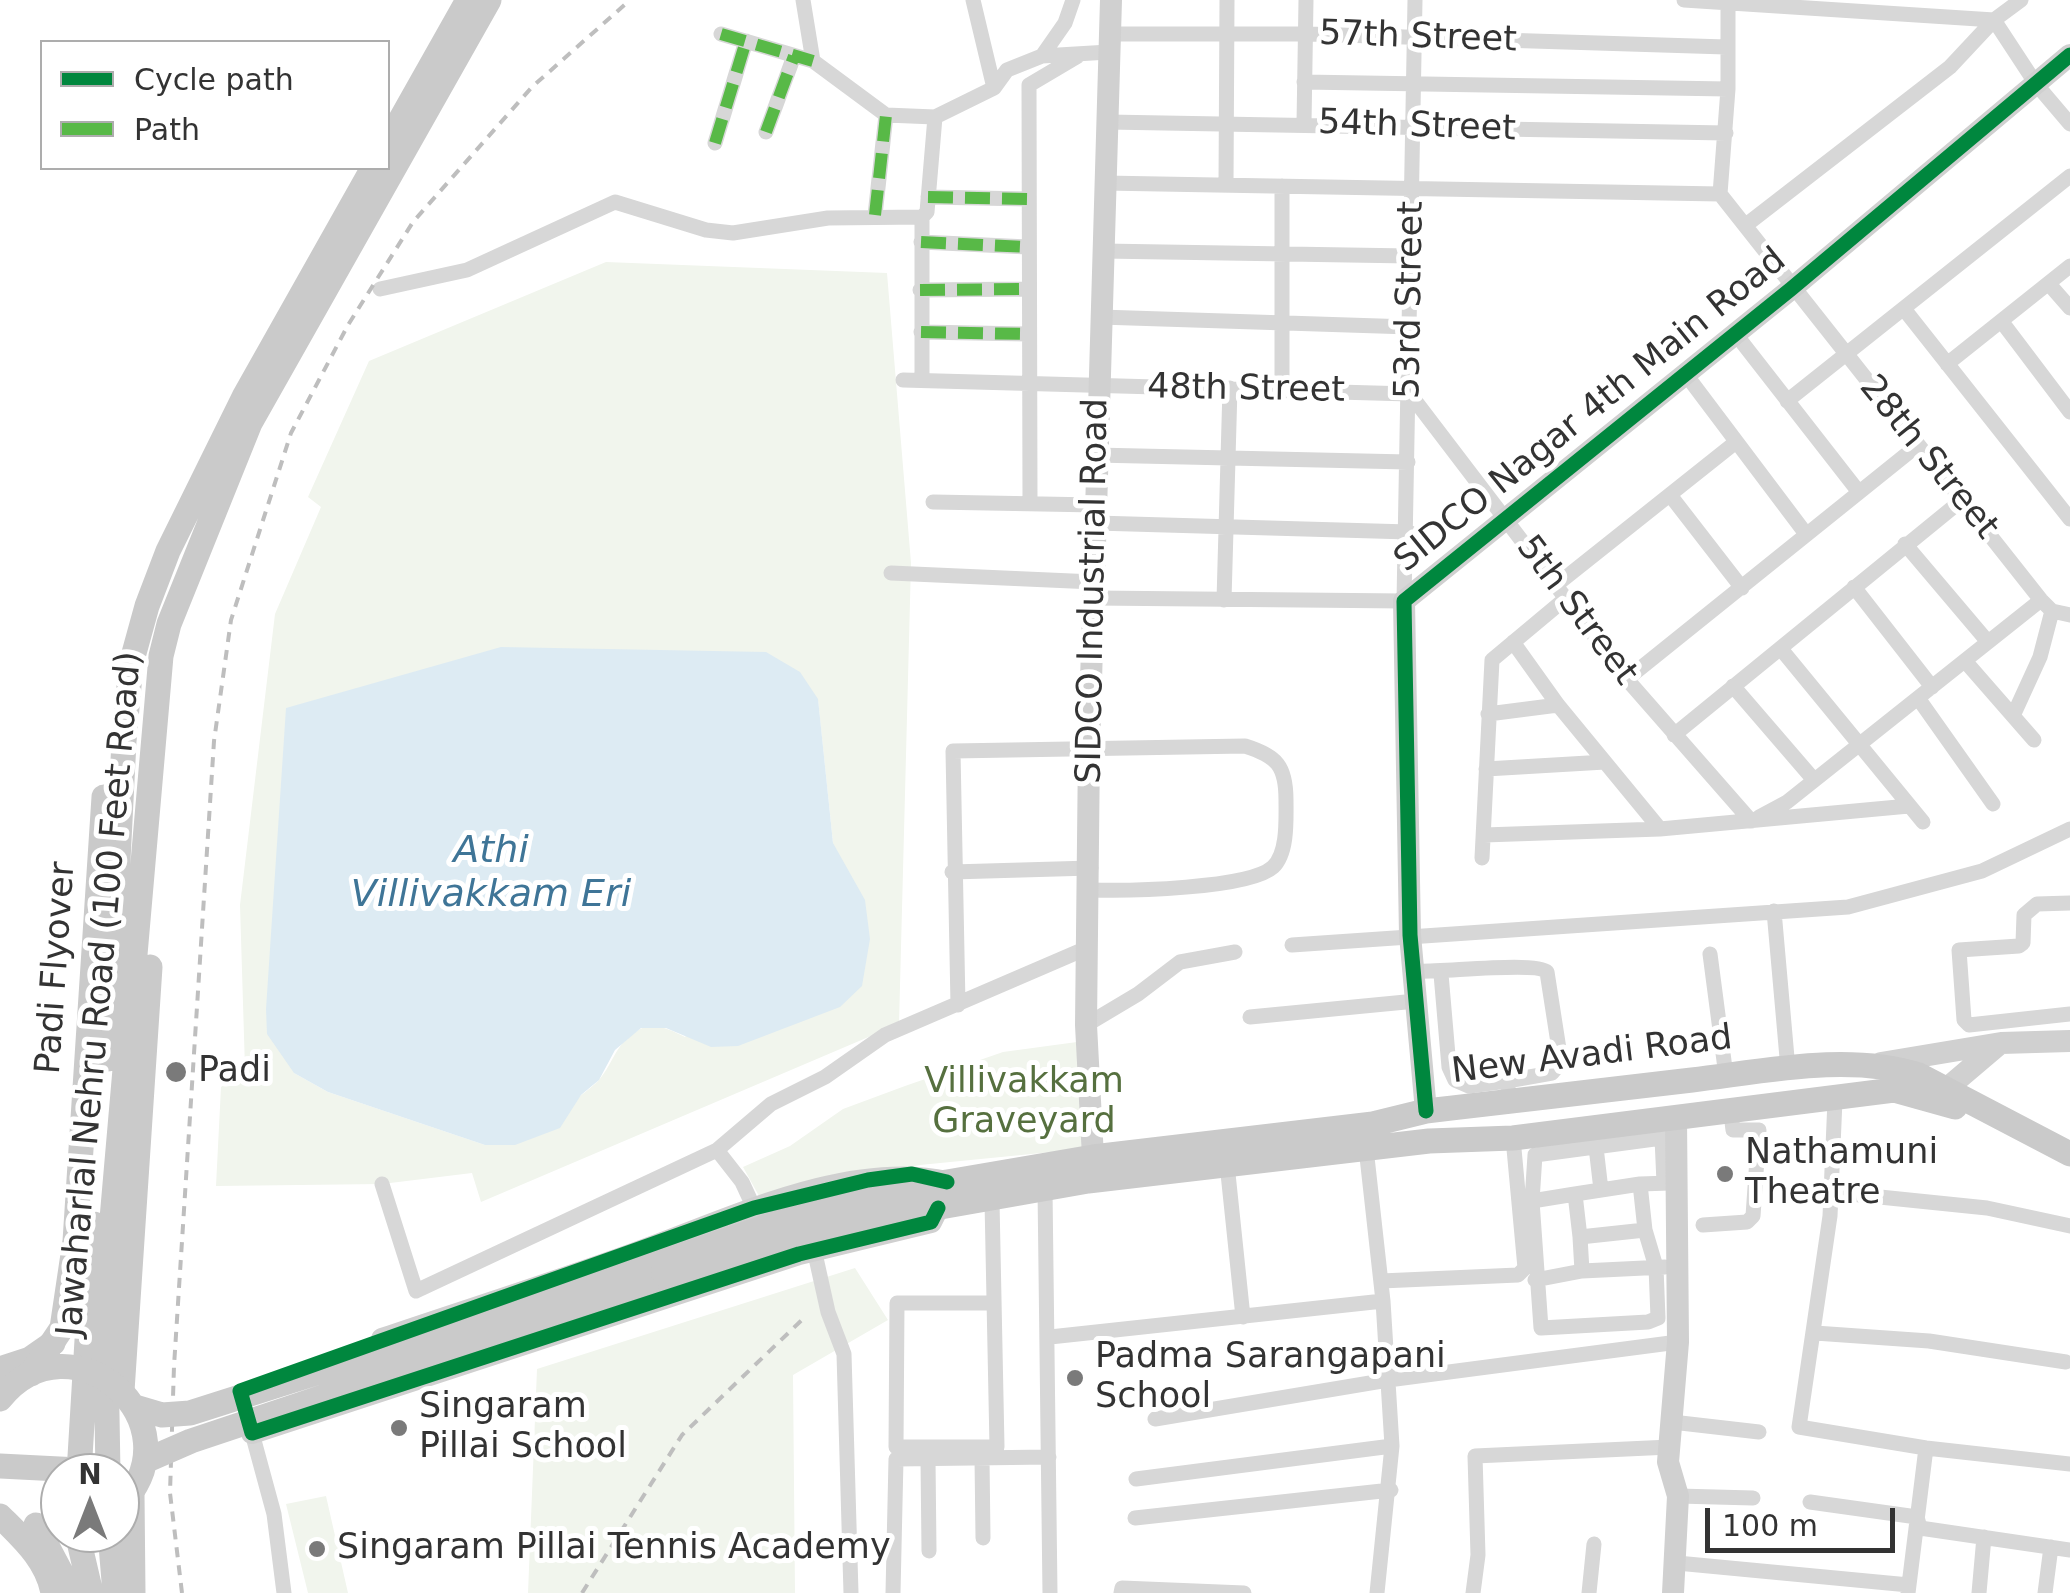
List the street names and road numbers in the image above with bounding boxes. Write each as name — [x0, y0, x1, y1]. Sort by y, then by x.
street label: 57th Street — [1318, 14, 1518, 62]
street label: 54th Street — [1317, 103, 1517, 151]
street label: 53rd Street — [1388, 201, 1434, 399]
street label: SIDCO Nagar 4th Main Road — [1387, 240, 1795, 582]
street label: 48th Street — [1147, 367, 1345, 413]
street label: 28th Street — [1849, 368, 2007, 548]
street label: SIDCO Industrial Road — [1070, 398, 1118, 784]
street label: 5th Street — [1506, 528, 1646, 694]
street label: Jawaharlal Nehru Road (100 Feet Road) — [50, 650, 152, 1338]
street label: Padi Flyover — [29, 860, 85, 1076]
street label: New Avadi Road — [1449, 1018, 1735, 1094]

